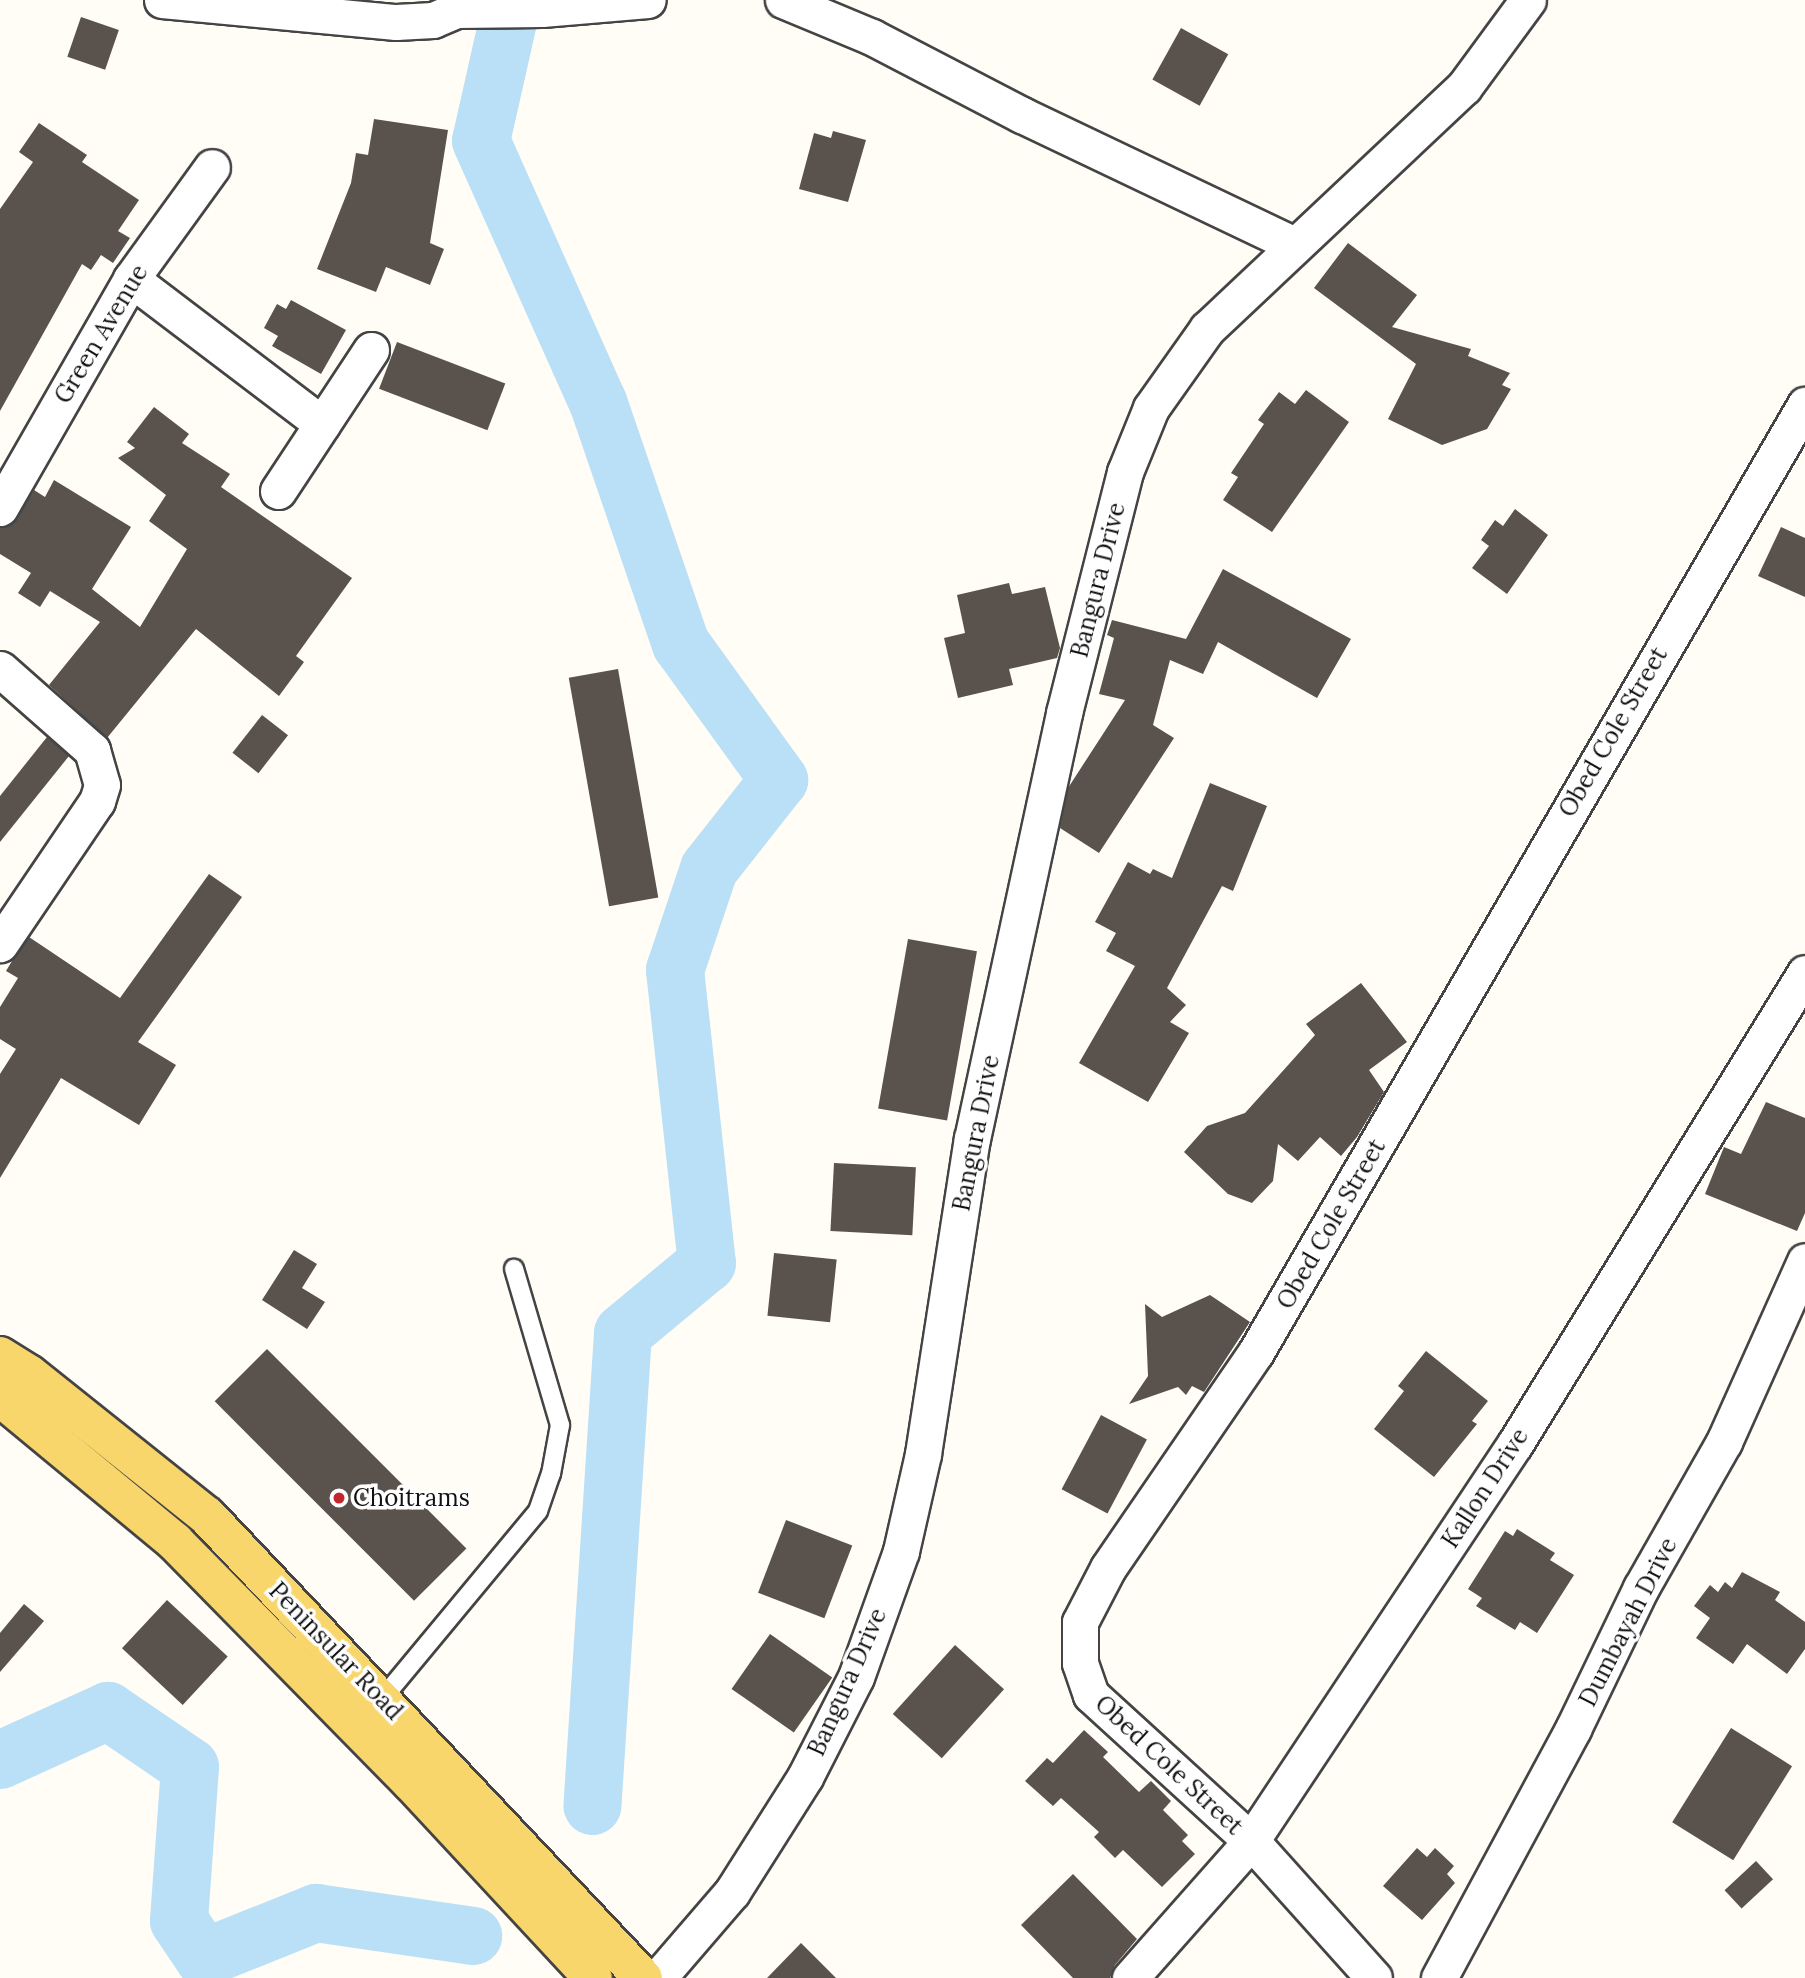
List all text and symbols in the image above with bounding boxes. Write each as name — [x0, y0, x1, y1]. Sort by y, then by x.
street label: Green Avenue — [48, 259, 154, 409]
street label: Bangura Drive — [1065, 500, 1131, 660]
street label: Obed Cole Street — [1553, 642, 1673, 822]
street label: Bangura Drive — [947, 1052, 1005, 1214]
street label: Obed Cole Street — [1271, 1134, 1391, 1314]
street label: Kallon Drive — [1436, 1423, 1534, 1553]
place label: Choitrams — [353, 1484, 470, 1512]
marker: Choitrams — [331, 1490, 347, 1506]
street label: Dumbayah Drive — [1573, 1533, 1683, 1711]
street label: Peninsular Road — [263, 1576, 409, 1726]
street label: Bangura Drive — [802, 1604, 892, 1760]
street label: Obed Cole Street — [1089, 1689, 1249, 1841]

